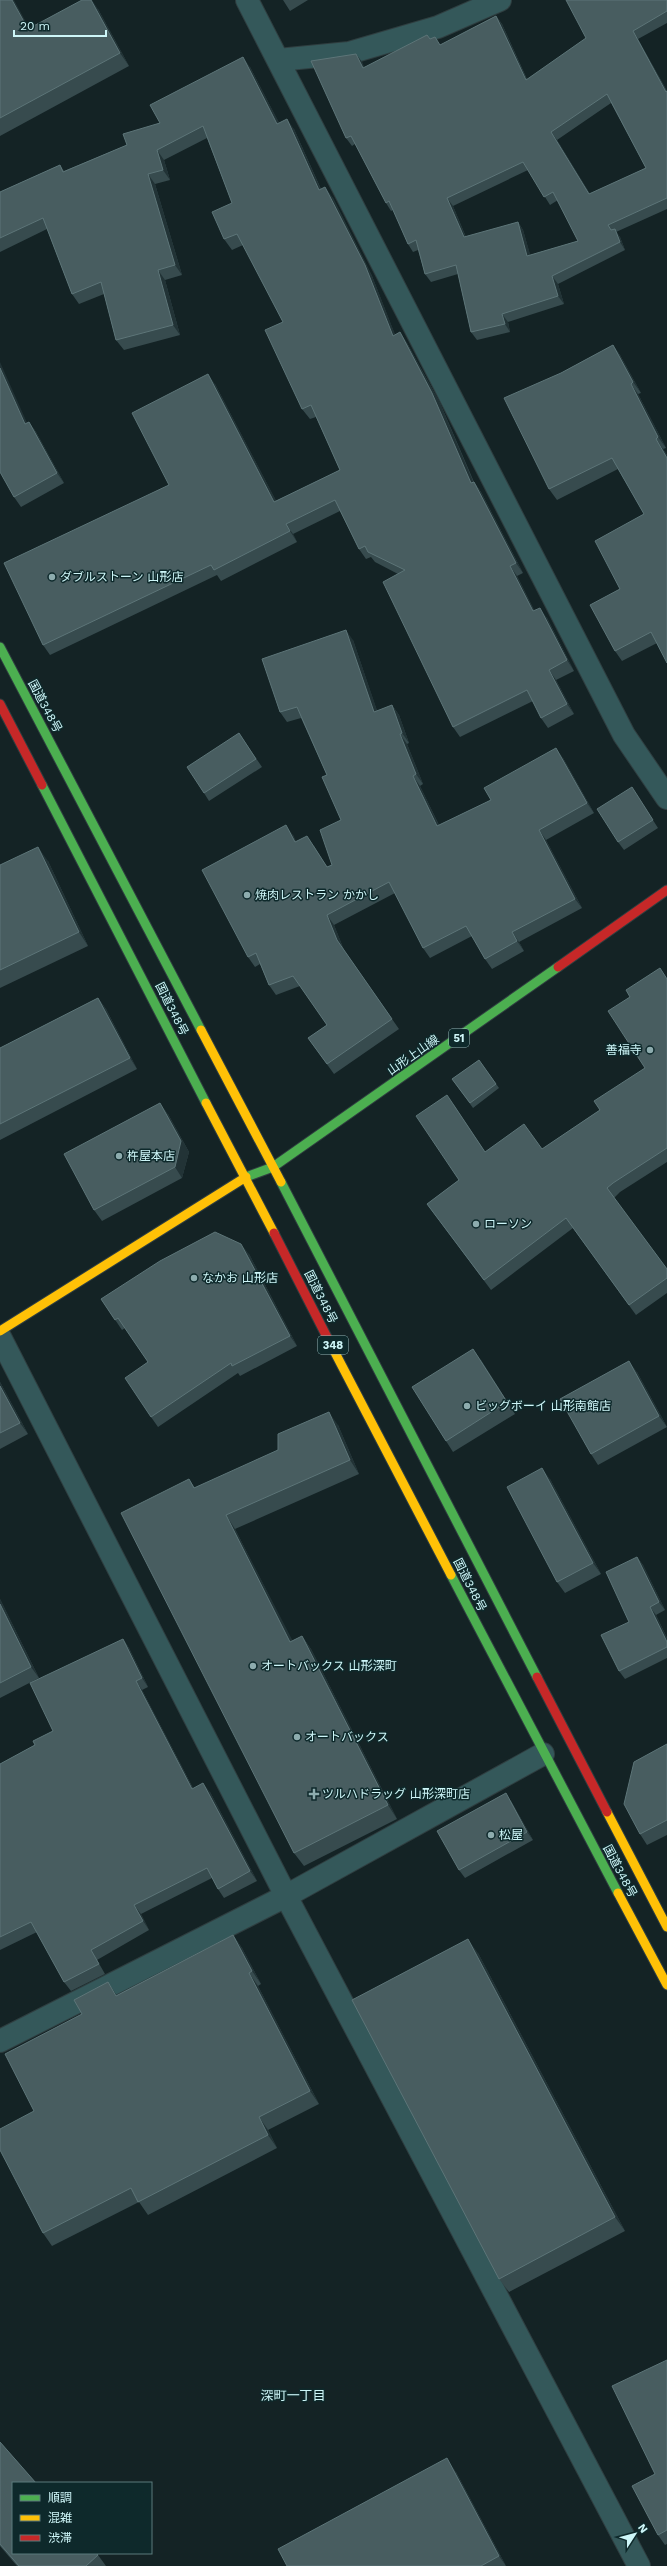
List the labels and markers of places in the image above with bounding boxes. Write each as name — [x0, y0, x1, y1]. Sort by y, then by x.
place label: ダブルストーン 山形店 — [60, 570, 184, 584]
marker: ダブルストーン 山形店 — [47, 572, 57, 582]
place label: 焼肉レストラン かかし — [255, 888, 379, 902]
marker: 焼肉レストラン かかし — [242, 890, 252, 900]
place label: 善福寺 — [606, 1043, 642, 1057]
marker: 善福寺 — [645, 1045, 655, 1055]
place label: 杵屋本店 — [127, 1149, 175, 1163]
marker: 杵屋本店 — [114, 1151, 124, 1161]
place label: ローソン — [484, 1217, 532, 1231]
marker: ローソン — [471, 1219, 481, 1229]
place label: なかお 山形店 — [202, 1271, 278, 1285]
marker: なかお 山形店 — [189, 1273, 199, 1283]
place label: ビッグボーイ 山形南館店 — [475, 1399, 611, 1413]
marker: ビッグボーイ 山形南館店 — [462, 1401, 472, 1411]
place label: オートバックス 山形深町 — [261, 1659, 397, 1673]
marker: オートバックス 山形深町 — [248, 1661, 258, 1671]
place label: オートバックス — [305, 1730, 389, 1744]
marker: オートバックス — [292, 1732, 302, 1742]
place label: ツルハドラッグ 山形深町店 — [322, 1787, 470, 1801]
marker: ツルハドラッグ 山形深町店 — [309, 1789, 319, 1799]
place label: 松屋 — [499, 1828, 523, 1842]
marker: 松屋 — [486, 1830, 496, 1840]

